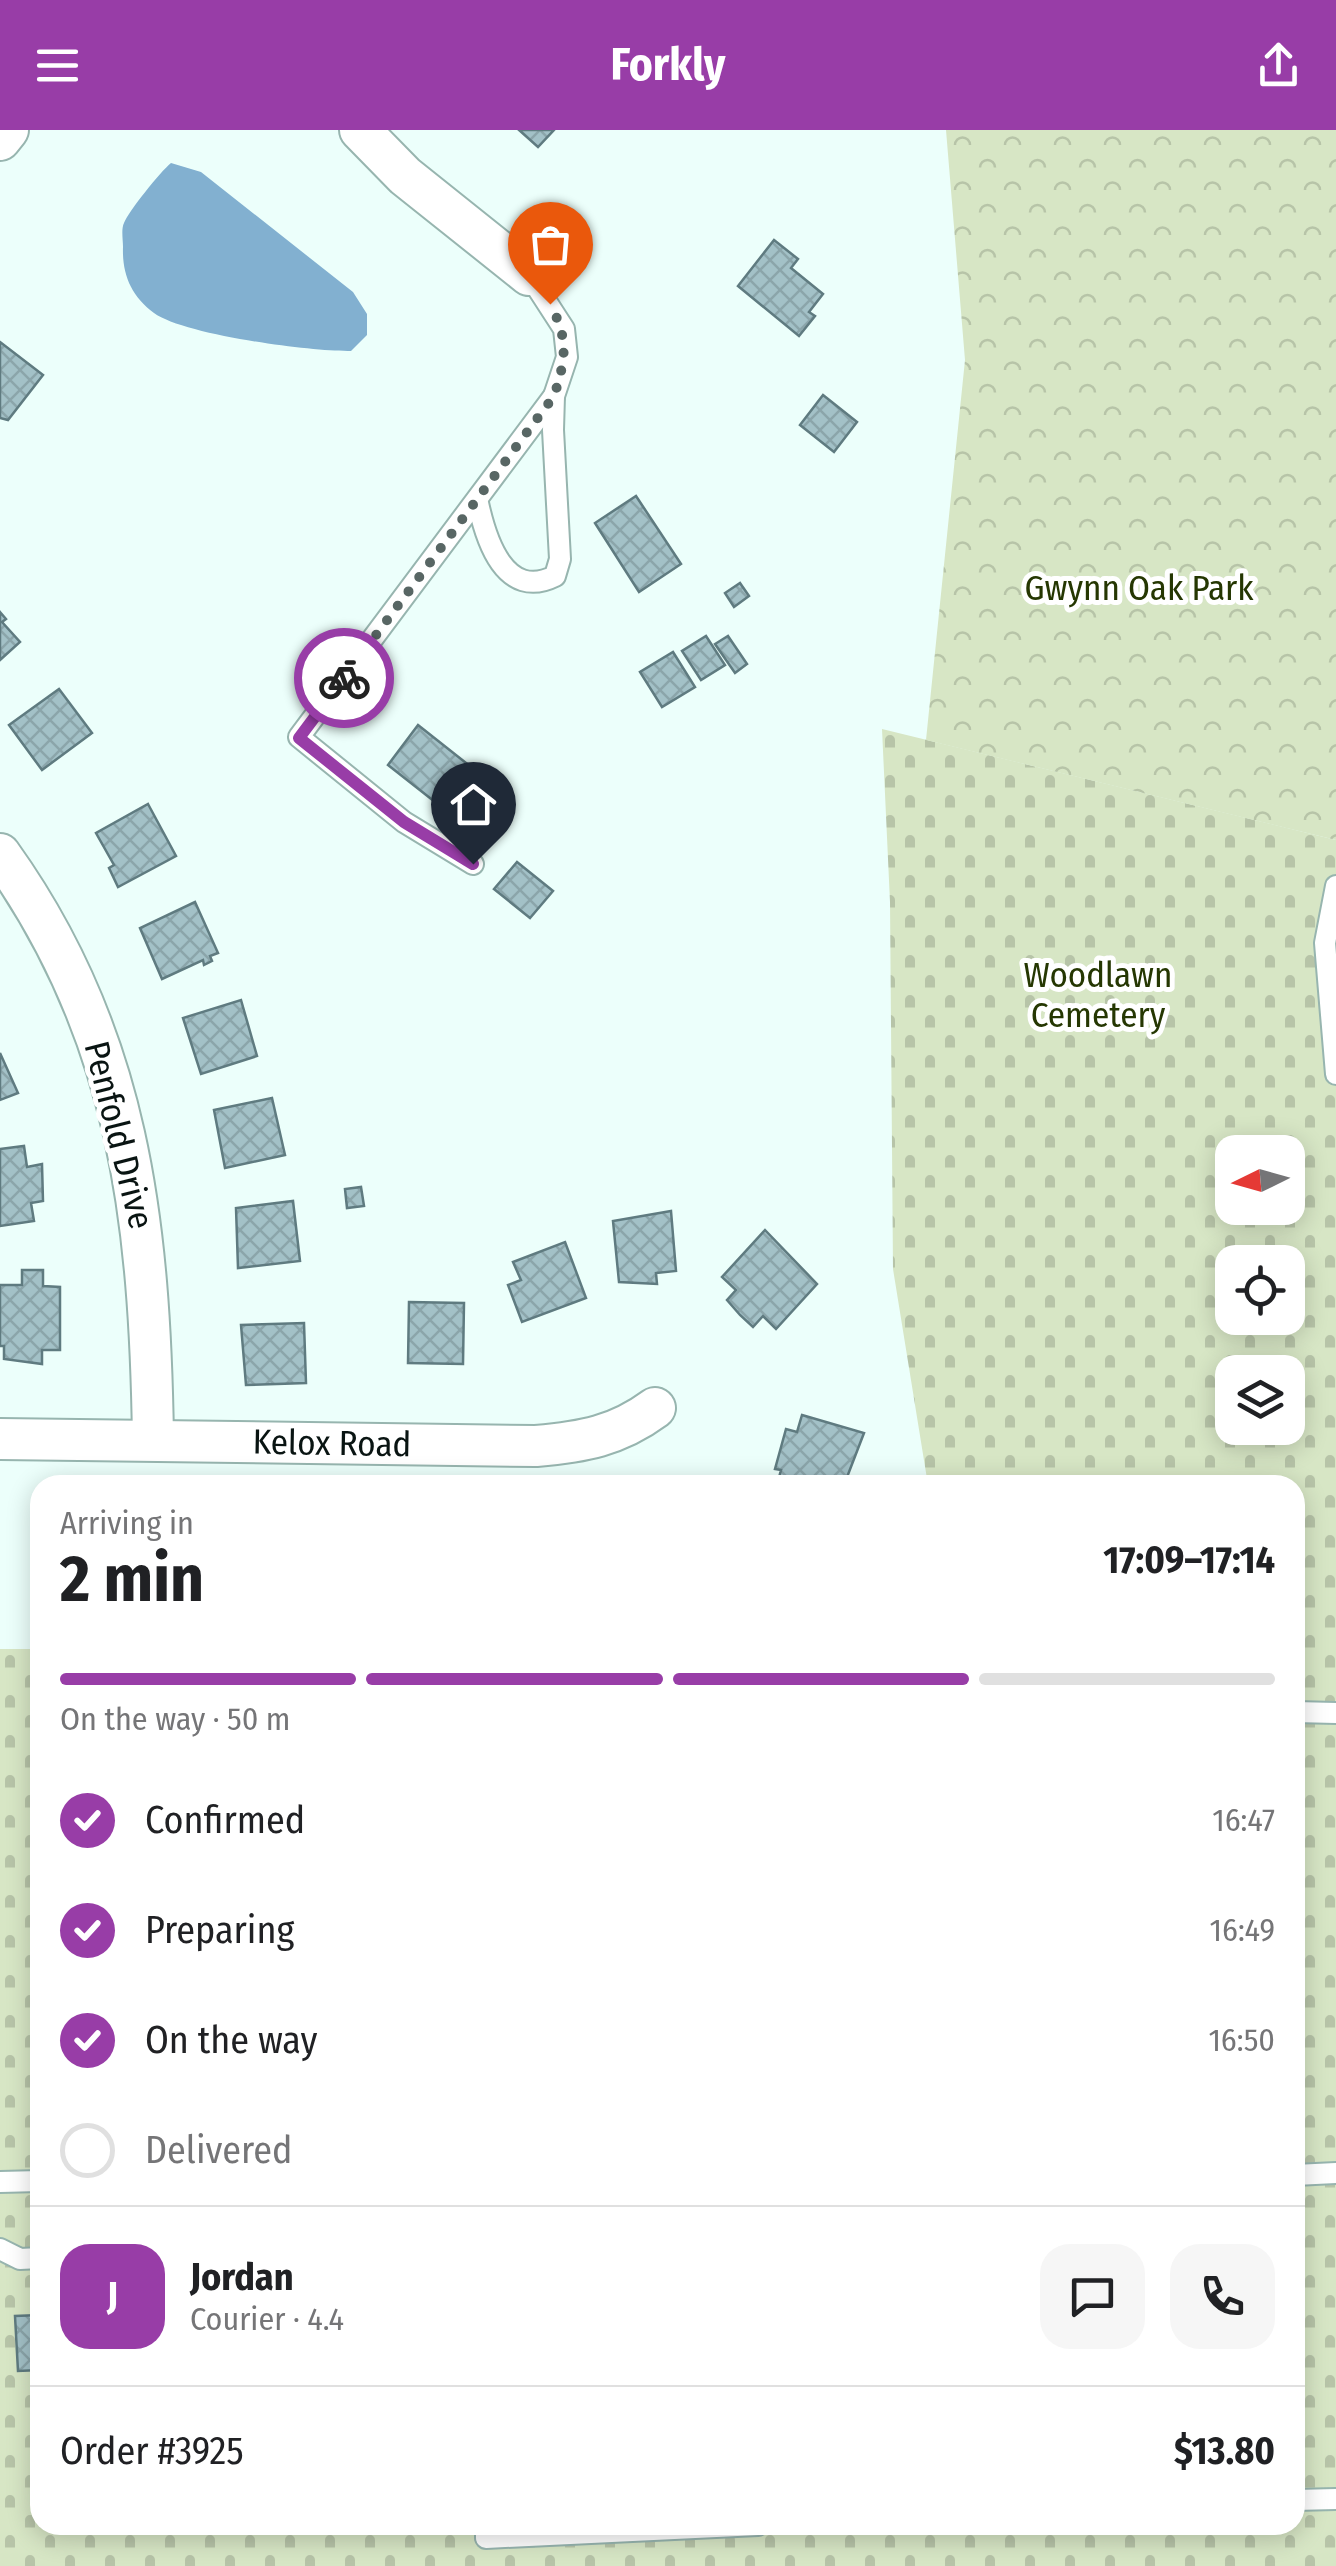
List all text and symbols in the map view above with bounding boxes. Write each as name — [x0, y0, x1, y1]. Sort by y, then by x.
icon: menu — [30, 38, 85, 93]
text: Forkly — [611, 38, 725, 92]
icon: share — [1251, 38, 1306, 93]
pin — [508, 202, 593, 305]
icon: bag — [523, 217, 578, 272]
park label: Gwynn Oak Park — [1024, 567, 1254, 609]
courier — [294, 628, 394, 728]
icon: bike — [317, 651, 372, 706]
pin — [431, 762, 516, 865]
icon: home — [446, 777, 501, 832]
park label: Woodlawn Cemetery — [1024, 954, 1172, 1036]
street label: Penfold Drive — [75, 1037, 163, 1233]
north arrow — [1215, 1135, 1305, 1225]
map controls — [1215, 1135, 1305, 1445]
button: locate — [1215, 1245, 1305, 1335]
button: layers — [1215, 1355, 1305, 1445]
street label: Kelox Road — [252, 1421, 412, 1465]
text: Arriving in — [60, 1504, 194, 1542]
text: 17:09–17:14 — [1103, 1537, 1275, 1583]
text: 2 min — [60, 1540, 204, 1618]
text: On the way · 50 m — [60, 1700, 290, 1738]
icon: check — [60, 1793, 115, 1848]
text: Confirmed — [145, 1797, 305, 1843]
text: 16:47 — [1212, 1801, 1275, 1839]
icon: check — [60, 1903, 115, 1958]
text: Preparing — [145, 1907, 294, 1953]
text: 16:49 — [1210, 1911, 1275, 1949]
icon: check — [60, 2013, 115, 2068]
text: On the way — [145, 2017, 317, 2063]
text: 16:50 — [1208, 2021, 1275, 2059]
text: Delivered — [145, 2127, 292, 2173]
button: chat — [1040, 2244, 1145, 2349]
button: phone — [1170, 2244, 1275, 2349]
text: Jordan — [190, 2254, 294, 2300]
text: J — [107, 2273, 118, 2319]
text: Courier · 4.4 — [190, 2300, 344, 2338]
text: Order #3925 — [60, 2428, 244, 2474]
text: $13.80 — [1174, 2428, 1275, 2474]

